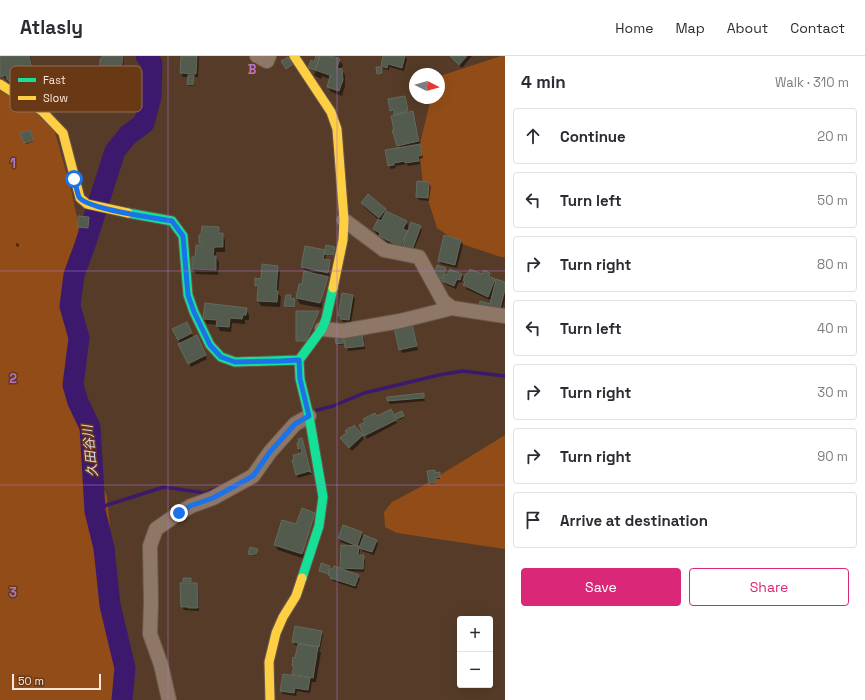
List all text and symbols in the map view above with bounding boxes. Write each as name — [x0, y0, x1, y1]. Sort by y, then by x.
text: Atlasly — [20, 15, 83, 40]
text: Home — [615, 19, 653, 37]
text: Map — [675, 19, 705, 37]
text: About — [727, 19, 768, 37]
text: Contact — [790, 19, 845, 37]
text: B — [248, 61, 257, 78]
legend — [10, 66, 142, 112]
north arrow — [409, 68, 445, 104]
text: 4 min — [521, 71, 566, 93]
text: Fast — [43, 73, 66, 87]
text: Walk · 310 m — [775, 74, 849, 91]
text: Slow — [43, 91, 68, 105]
icon: ahead — [522, 125, 544, 147]
text: Continue — [560, 127, 626, 146]
text: 20 m — [817, 128, 848, 145]
text: 1 — [10, 155, 16, 172]
route start — [65, 170, 83, 188]
icon: left — [522, 189, 544, 211]
text: Turn left — [560, 191, 622, 210]
text: 50 m — [817, 192, 848, 209]
icon: right — [522, 253, 544, 275]
text: Turn right — [560, 255, 631, 274]
text: 80 m — [817, 256, 848, 273]
icon: left — [522, 317, 544, 339]
text: Turn left — [560, 319, 622, 338]
text: 40 m — [817, 320, 848, 337]
text: 2 — [9, 370, 17, 387]
icon: right — [522, 381, 544, 403]
text: Turn right — [560, 383, 631, 402]
text: 30 m — [817, 384, 848, 401]
water label: 久田谷川 — [79, 422, 101, 478]
icon: right — [522, 445, 544, 467]
text: Turn right — [560, 447, 631, 466]
text: 90 m — [817, 448, 848, 465]
route end — [170, 504, 188, 522]
icon: arrive — [522, 509, 544, 531]
text: Arrive at destination — [560, 511, 708, 530]
button: Save — [521, 568, 681, 606]
button: Share — [689, 568, 849, 606]
text: 3 — [9, 584, 17, 601]
map controls — [457, 616, 493, 688]
button: + — [457, 616, 493, 652]
button: − — [457, 652, 493, 688]
scale bar — [12, 672, 101, 691]
text: 50 m — [18, 674, 44, 688]

